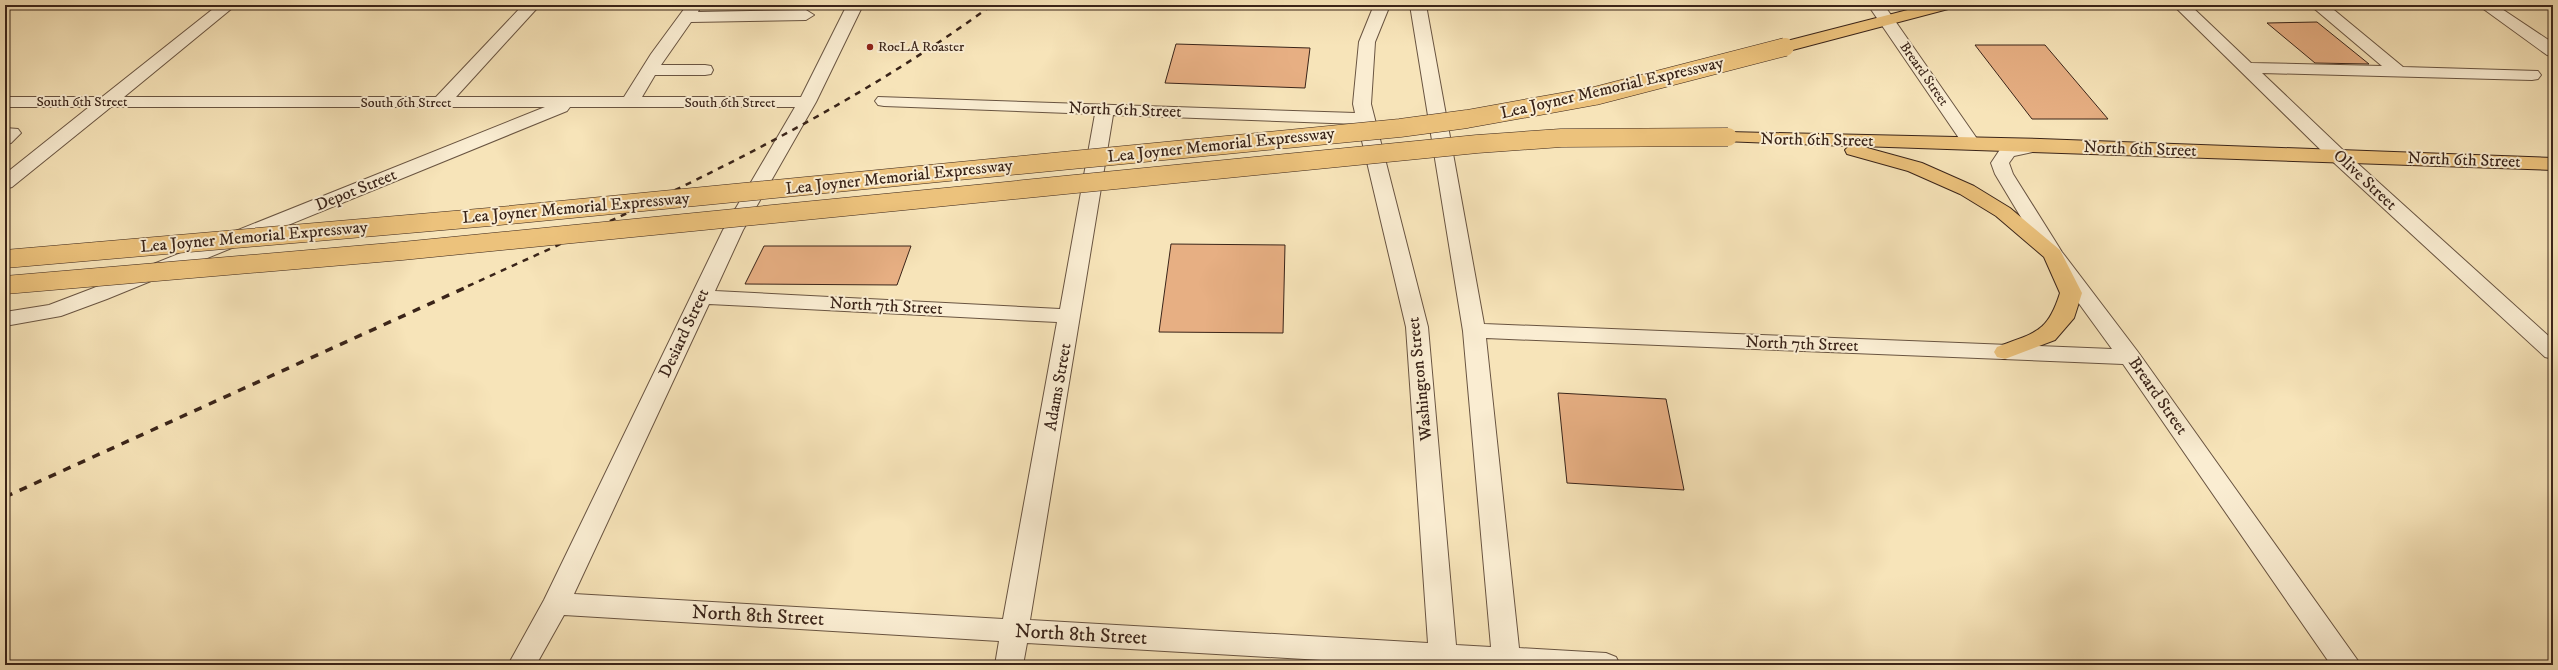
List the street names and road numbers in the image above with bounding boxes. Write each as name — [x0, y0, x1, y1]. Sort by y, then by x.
street label: Breard Street — [1895, 39, 1953, 110]
street label: Lea Joyner Memorial Expressway — [1498, 51, 1727, 124]
street label: South 6th Street — [37, 93, 128, 111]
street label: South 6th Street — [361, 94, 452, 112]
street label: South 6th Street — [685, 94, 776, 112]
street label: North 6th Street — [1068, 97, 1183, 123]
street label: Lea Joyner Memorial Expressway — [1106, 122, 1337, 168]
street label: North 6th Street — [1760, 128, 1874, 152]
street label: North 6th Street — [2083, 136, 2198, 162]
street label: Olive Street — [2328, 145, 2402, 216]
street label: North 6th Street — [2407, 147, 2522, 173]
street label: Lea Joyner Memorial Expressway — [784, 154, 1015, 200]
street label: Depot Street — [312, 164, 400, 216]
street label: Lea Joyner Memorial Expressway — [461, 187, 692, 229]
street label: Lea Joyner Memorial Expressway — [139, 216, 370, 258]
street label: Desiard Street — [654, 285, 714, 381]
street label: North 7th Street — [829, 292, 944, 320]
street label: Washington Street — [1403, 315, 1438, 443]
street label: North 7th Street — [1745, 331, 1860, 357]
street label: Adams Street — [1039, 341, 1077, 433]
street label: Breard Street — [2123, 353, 2193, 440]
street label: North 8th Street — [691, 600, 825, 632]
street label: North 8th Street — [1014, 619, 1148, 651]

